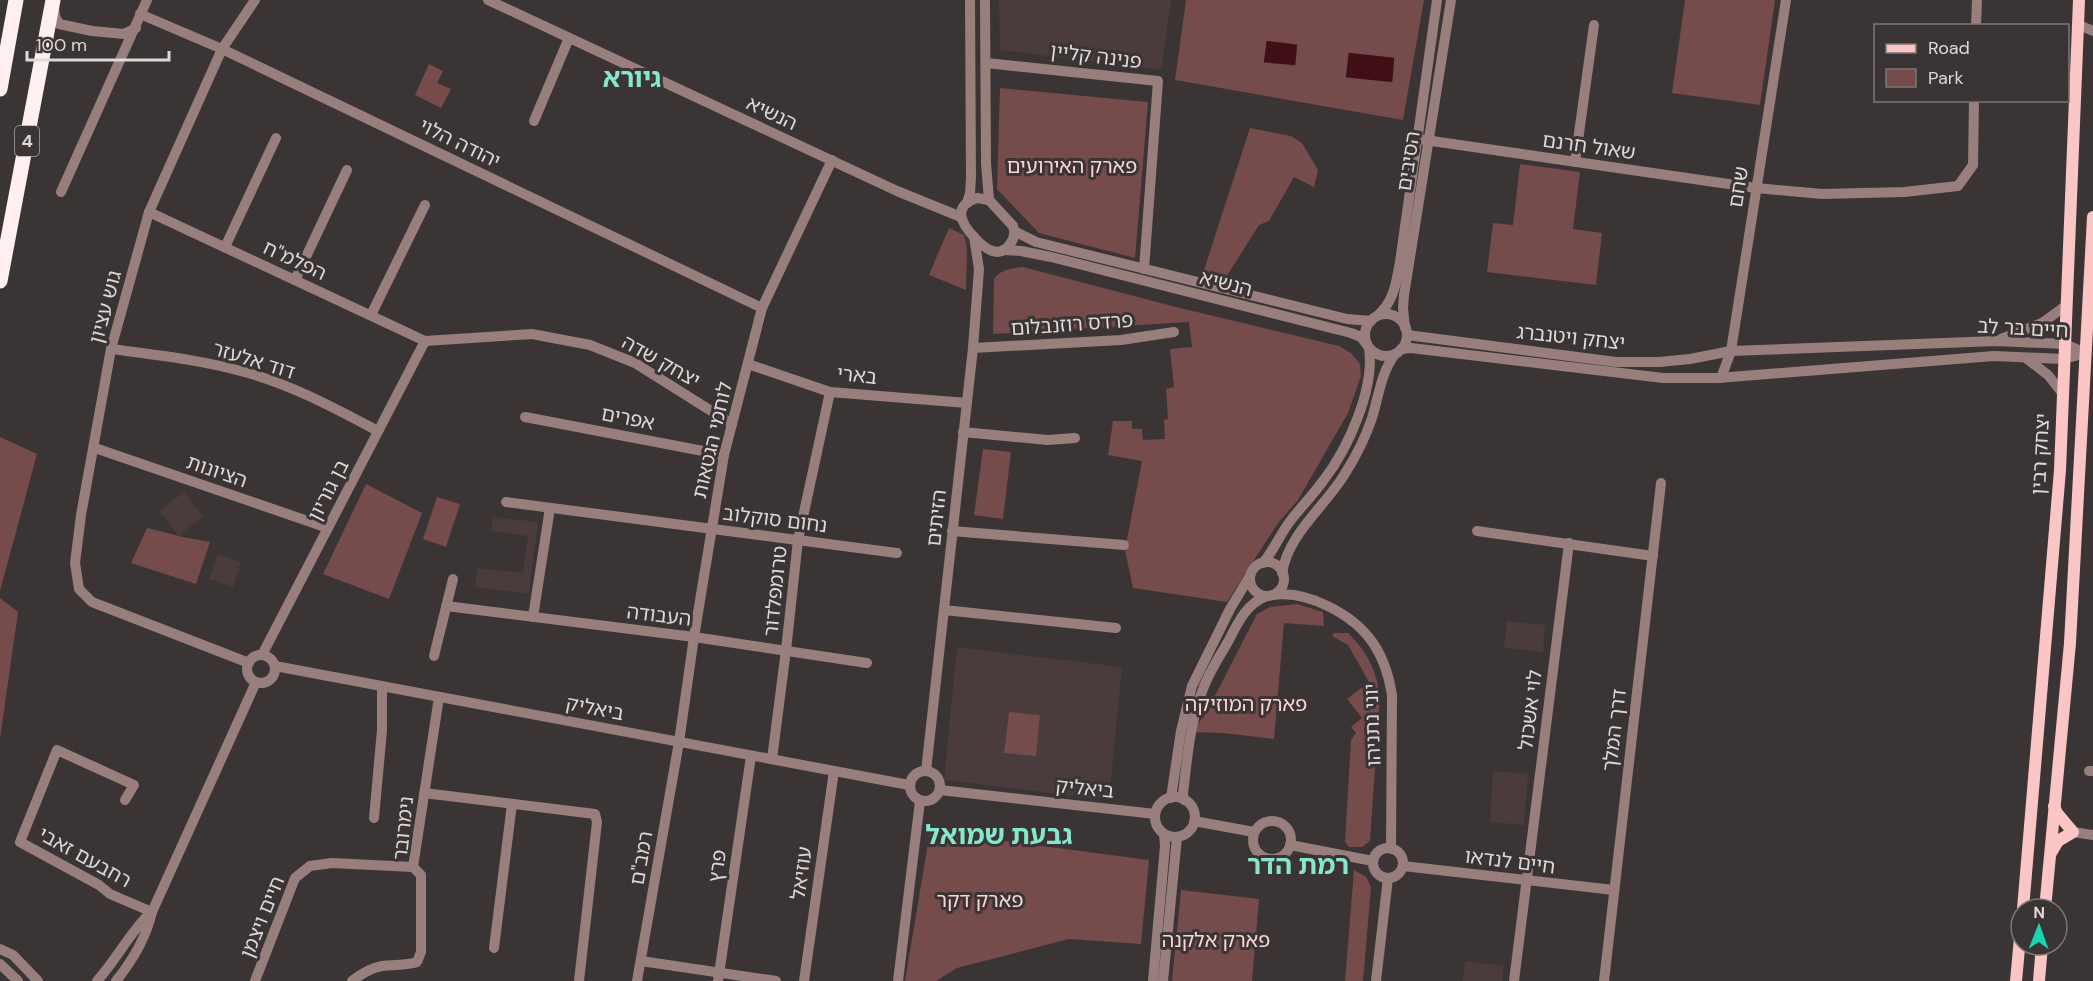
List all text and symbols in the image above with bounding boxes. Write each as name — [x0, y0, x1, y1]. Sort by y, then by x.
scale bar — [27, 24, 170, 62]
legend — [1874, 24, 2069, 102]
text: 100 m — [36, 33, 87, 57]
text: Road — [1928, 36, 1970, 60]
street label: פנינה קליין — [1049, 37, 1143, 75]
district label: גיורא — [603, 61, 662, 95]
text: Park — [1928, 66, 1964, 90]
street label: הנשיא — [742, 90, 802, 136]
street label: יהודה הלוי — [415, 112, 505, 174]
road number: 4 — [15, 126, 39, 156]
street label: שאול חרנם — [1541, 127, 1637, 165]
street label: הסיבים — [1390, 129, 1426, 193]
park label: פארק האירועים — [1007, 153, 1137, 179]
street label: שחם — [1722, 164, 1754, 210]
street label: הפלמ"ח — [259, 234, 331, 286]
street label: הנשיא — [1197, 264, 1255, 302]
street label: גוש עציון — [83, 267, 127, 346]
street label: פרדס רוזנבלום — [1010, 307, 1134, 341]
street label: חיים בר לב — [1977, 313, 2069, 343]
street label: יצחק ויטנברג — [1515, 318, 1627, 356]
street label: יצחק שדה — [617, 329, 705, 393]
street label: דוד אלעזר — [210, 335, 299, 385]
street label: בארי — [836, 360, 878, 390]
street label: לוחמי הגטאות — [686, 379, 738, 501]
street label: אפרים — [599, 400, 657, 436]
street label: יצחק רבין — [2025, 413, 2055, 495]
street label: הציונות — [183, 449, 251, 493]
street label: בן גוריון — [302, 455, 354, 525]
street label: הזיתים — [920, 488, 952, 548]
street label: נחום סוקלוב — [721, 500, 829, 538]
street label: טרומפלדור — [757, 544, 793, 638]
street label: העבודה — [625, 598, 693, 632]
street label: לוי אשכול — [1512, 668, 1548, 752]
street label: יוני נתניהו — [1358, 683, 1386, 767]
street label: דרך המלך — [1596, 687, 1632, 773]
street label: ביאליק — [564, 690, 626, 726]
park label: פארק המוזיקה — [1185, 691, 1307, 717]
street label: ביאליק — [1054, 772, 1116, 804]
street label: נימרובר — [387, 795, 419, 861]
district label: גבעת שמואל — [925, 818, 1073, 852]
street label: רחבעם זאבי — [34, 821, 136, 893]
street label: רמב"ם — [623, 829, 659, 887]
street label: חיים לנדאו — [1463, 843, 1557, 879]
street label: עוזיאל — [784, 845, 818, 901]
street label: פרץ — [702, 848, 732, 884]
district label: רמת הדר — [1247, 848, 1349, 882]
street label: חיים ויצמן — [234, 872, 290, 962]
park label: פארק דקר — [937, 887, 1023, 913]
north arrow — [2009, 897, 2069, 957]
text: N — [2033, 902, 2045, 923]
park label: פארק אלקנה — [1162, 927, 1270, 953]

